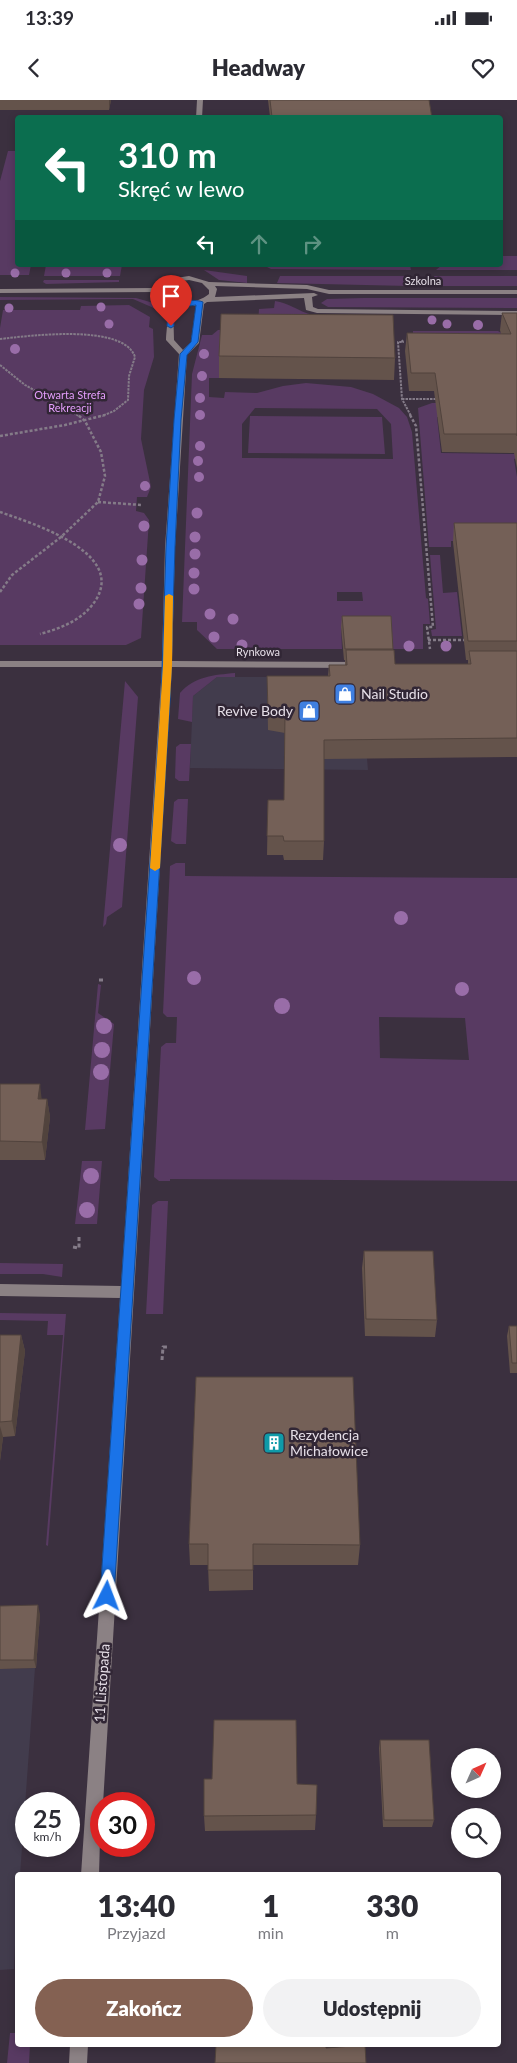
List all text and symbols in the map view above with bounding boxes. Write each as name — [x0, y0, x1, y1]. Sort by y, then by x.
text: 13:39 — [25, 6, 74, 29]
icon: back — [20, 54, 48, 82]
text: Headway — [212, 54, 305, 81]
icon: heart — [469, 54, 497, 82]
text: 310 m — [118, 133, 217, 175]
icon: left — [35, 135, 100, 200]
text: Skręć w lewo — [118, 175, 245, 202]
icon: left — [192, 230, 220, 258]
icon: ahead — [245, 230, 273, 258]
icon: right — [298, 230, 326, 258]
street label: Szkolna — [405, 274, 441, 287]
pin — [150, 275, 192, 326]
icon: arrive — [157, 282, 185, 310]
park label: Otwarta Strefa Rekreacji — [34, 388, 106, 414]
street label: Rynkowa — [236, 645, 280, 658]
shop icon: Nail Studio — [333, 682, 357, 706]
place label: Nail Studio — [361, 685, 428, 702]
shop icon: Revive Body — [297, 699, 321, 723]
place label: Revive Body — [217, 702, 294, 719]
place label: Rezydencja Michałowice — [290, 1426, 368, 1459]
building icon: Rezydencja Michałowice — [262, 1431, 286, 1455]
position arrow — [80, 1569, 132, 1621]
street label: 11 Listopada — [90, 1643, 113, 1723]
north arrow — [451, 1748, 501, 1798]
map controls — [451, 1748, 501, 1858]
speed limit sign: 30 — [90, 1792, 155, 1857]
text: 25 — [33, 1803, 62, 1833]
button: search — [451, 1808, 501, 1858]
text: km/h — [33, 1829, 62, 1844]
text: 13:40 — [98, 1887, 175, 1923]
text: 1 — [262, 1887, 279, 1923]
text: 330 — [366, 1887, 418, 1923]
text: Przyjazd — [107, 1923, 166, 1942]
text: min — [258, 1923, 284, 1942]
text: m — [386, 1923, 399, 1942]
button: Zakończ — [35, 1979, 253, 2037]
button: Udostępnij — [263, 1979, 481, 2037]

